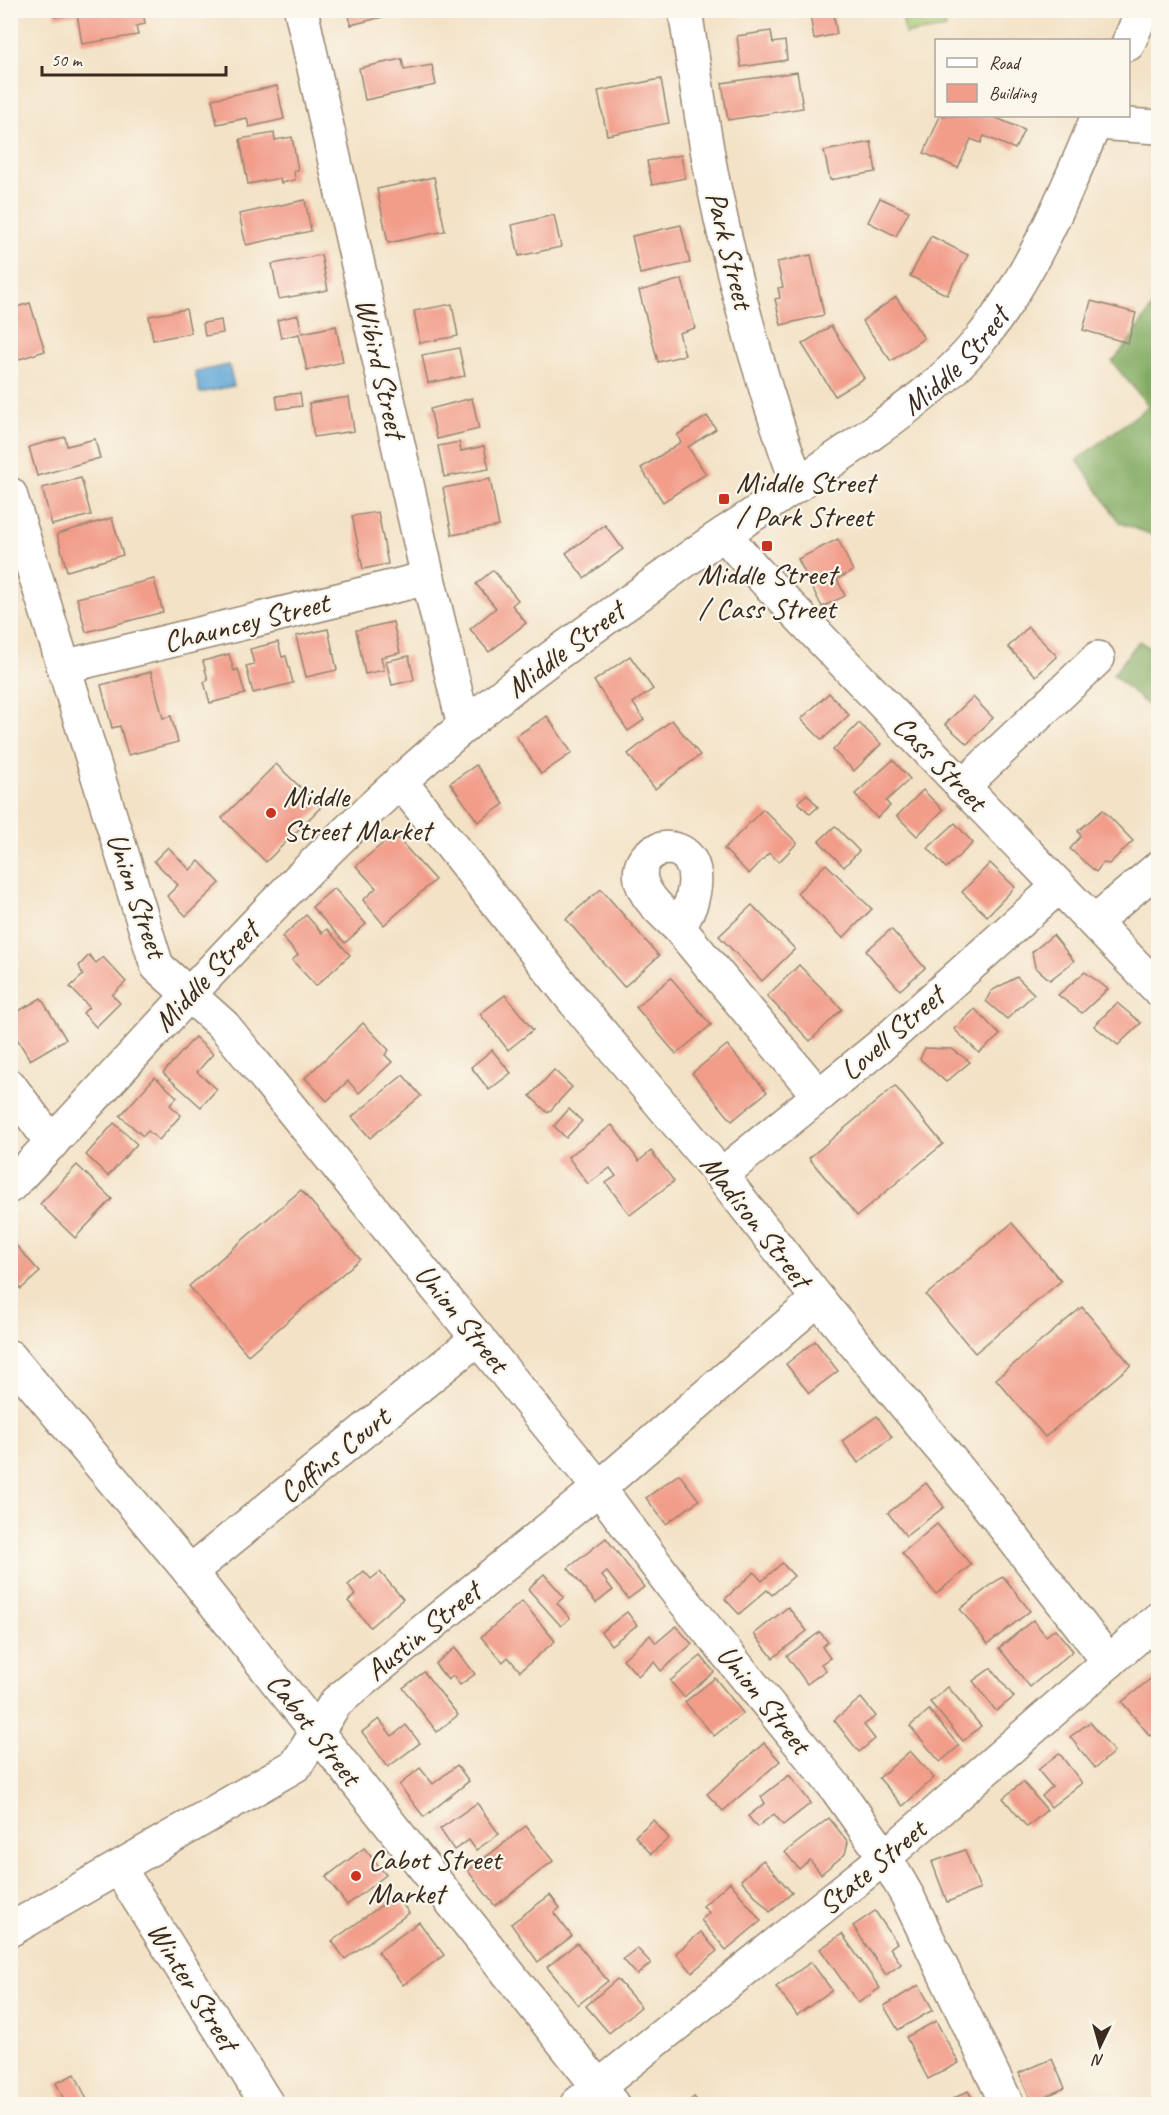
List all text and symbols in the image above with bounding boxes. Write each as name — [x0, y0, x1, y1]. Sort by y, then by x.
scale bar — [42, 39, 226, 77]
legend — [935, 39, 1130, 117]
text: 50 m — [51, 49, 84, 71]
text: Road — [989, 52, 1022, 74]
text: Building — [989, 82, 1038, 104]
street label: Park Street — [697, 187, 764, 316]
street label: Wibird Street — [347, 295, 416, 445]
street label: Middle Street — [894, 296, 1020, 424]
place label: Middle Street / Park Street — [736, 463, 879, 535]
marker: Middle Street / Park Street — [717, 492, 731, 506]
marker: Middle Street / Cass Street — [760, 539, 774, 553]
place label: Middle Street / Cass Street — [698, 555, 840, 627]
street label: Chauncey Street — [159, 582, 336, 661]
street label: Middle Street — [498, 590, 635, 706]
street label: Cass Street — [885, 707, 997, 821]
place label: Middle Street Market — [283, 777, 435, 849]
marker: Middle Street Market — [264, 806, 278, 820]
street label: Union Street — [98, 828, 177, 965]
street label: Middle Street — [145, 909, 270, 1040]
street label: Lovell Street — [832, 975, 955, 1089]
street label: Madison Street — [692, 1147, 822, 1299]
street label: Union Street — [406, 1256, 519, 1383]
street label: Coffins Court — [271, 1397, 400, 1511]
street label: Austin Street — [358, 1570, 492, 1689]
street label: Union Street — [708, 1637, 821, 1764]
street label: Cabot Street — [258, 1665, 372, 1795]
street label: State Street — [810, 1809, 936, 1923]
place label: Cabot Street Market — [368, 1840, 504, 1912]
marker: Cabot Street Market — [349, 1869, 363, 1883]
street label: Winter Street — [139, 1915, 250, 2061]
north arrow — [1070, 2016, 1130, 2076]
text: N — [1090, 2049, 1105, 2070]

